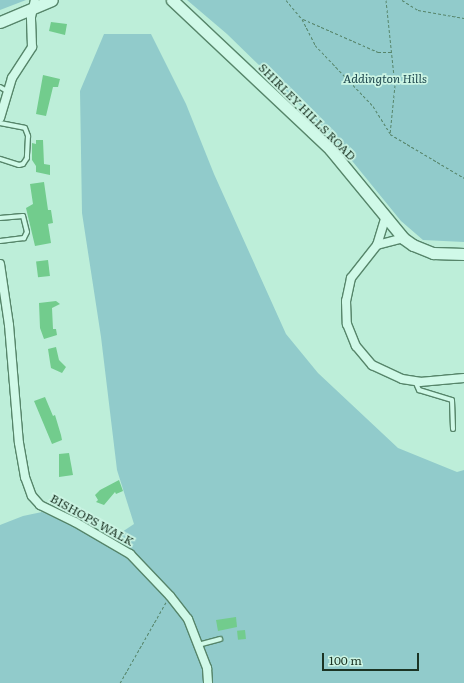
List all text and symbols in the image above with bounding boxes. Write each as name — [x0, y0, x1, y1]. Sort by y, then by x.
street label: SHIRLEY HILLS ROAD — [255, 60, 359, 164]
park label: Addington Hills — [343, 72, 427, 86]
street label: BISHOPS WALK — [48, 491, 136, 549]
scale bar — [324, 645, 421, 671]
text: 100 m — [329, 651, 362, 669]

